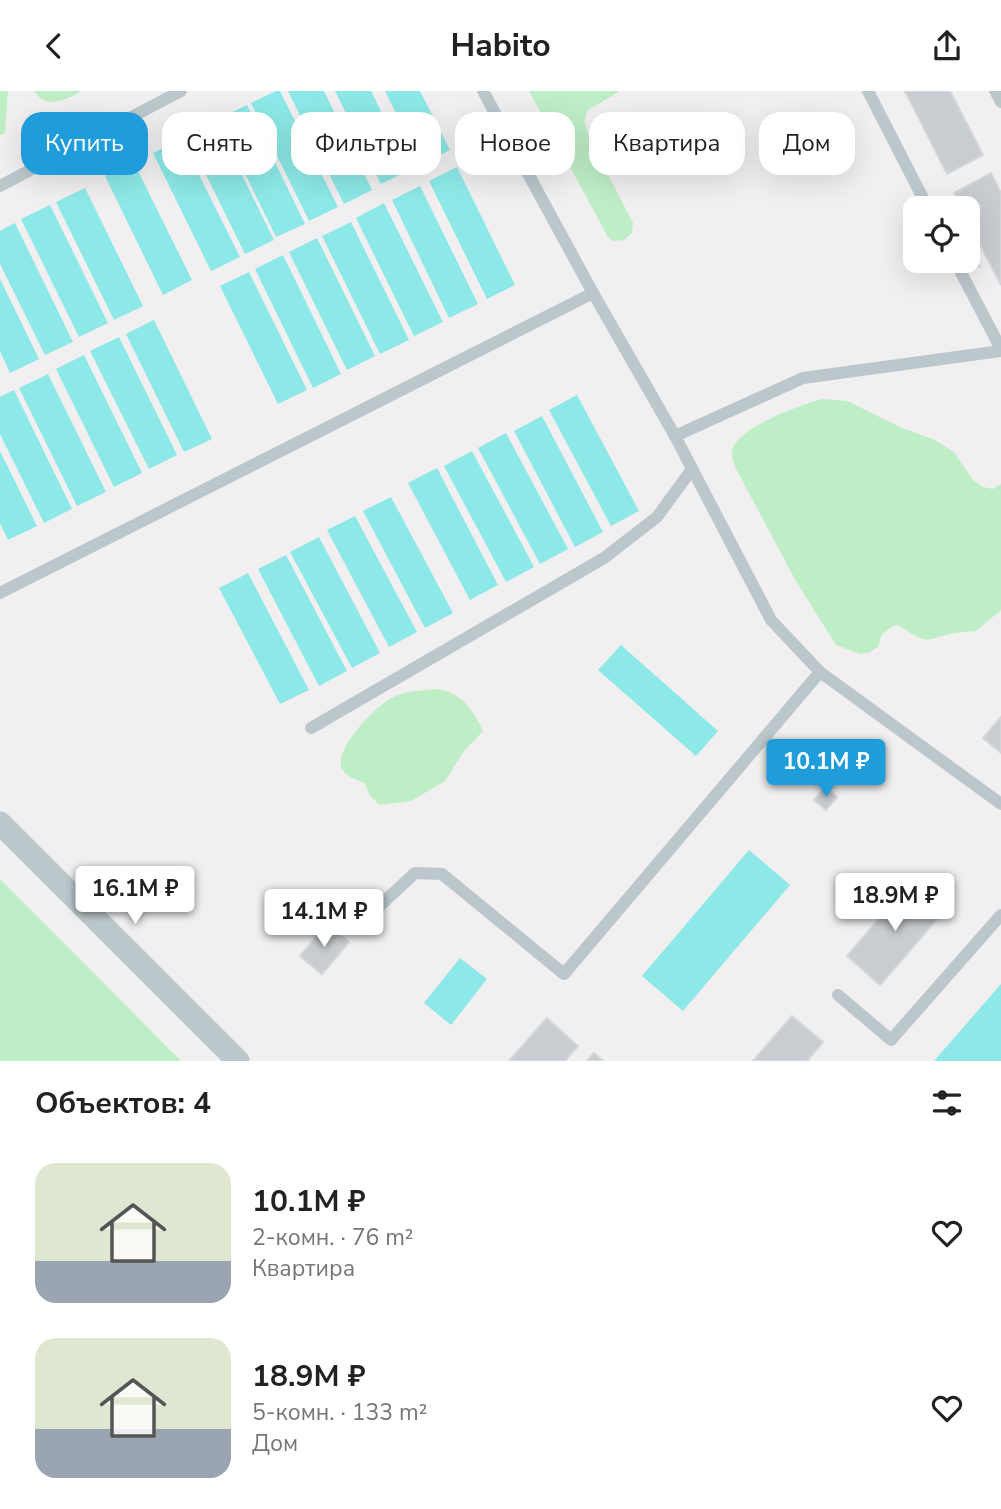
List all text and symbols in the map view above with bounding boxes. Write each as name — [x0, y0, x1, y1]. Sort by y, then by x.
text: Habito — [450, 24, 551, 67]
icon: back — [35, 27, 73, 65]
icon: share — [928, 27, 966, 65]
chip: Купить — [21, 112, 148, 175]
chip: Снять — [162, 112, 277, 175]
chip: Фильтры — [291, 112, 441, 175]
chip: Новое — [455, 112, 575, 175]
chip: Квартира — [589, 112, 745, 175]
chip: Дом — [759, 112, 855, 175]
map controls — [903, 196, 980, 273]
button: locate — [903, 196, 980, 273]
pin: 10.1M ₽ — [761, 739, 891, 799]
text: 10.1M ₽ — [782, 746, 870, 777]
pin: 16.1M ₽ — [70, 867, 200, 926]
text: 16.1M ₽ — [91, 873, 179, 904]
pin: 18.9M ₽ — [830, 873, 960, 933]
text: 18.9M ₽ — [851, 880, 939, 911]
pin: 14.1M ₽ — [259, 889, 389, 949]
text: 14.1M ₽ — [280, 896, 368, 927]
text: Объектов: 4 — [35, 1083, 211, 1124]
icon: filters — [928, 1084, 966, 1122]
text: 10.1M ₽ — [252, 1181, 366, 1222]
icon: home — [91, 1191, 175, 1275]
icon: heart — [928, 1214, 966, 1252]
text: 2-комн. · 76 m² — [252, 1222, 414, 1253]
text: Квартира — [252, 1253, 355, 1284]
text: 18.9M ₽ — [252, 1356, 366, 1397]
icon: home — [91, 1366, 175, 1450]
icon: heart — [928, 1389, 966, 1427]
text: 5-комн. · 133 m² — [252, 1397, 427, 1428]
text: Дом — [252, 1428, 298, 1459]

